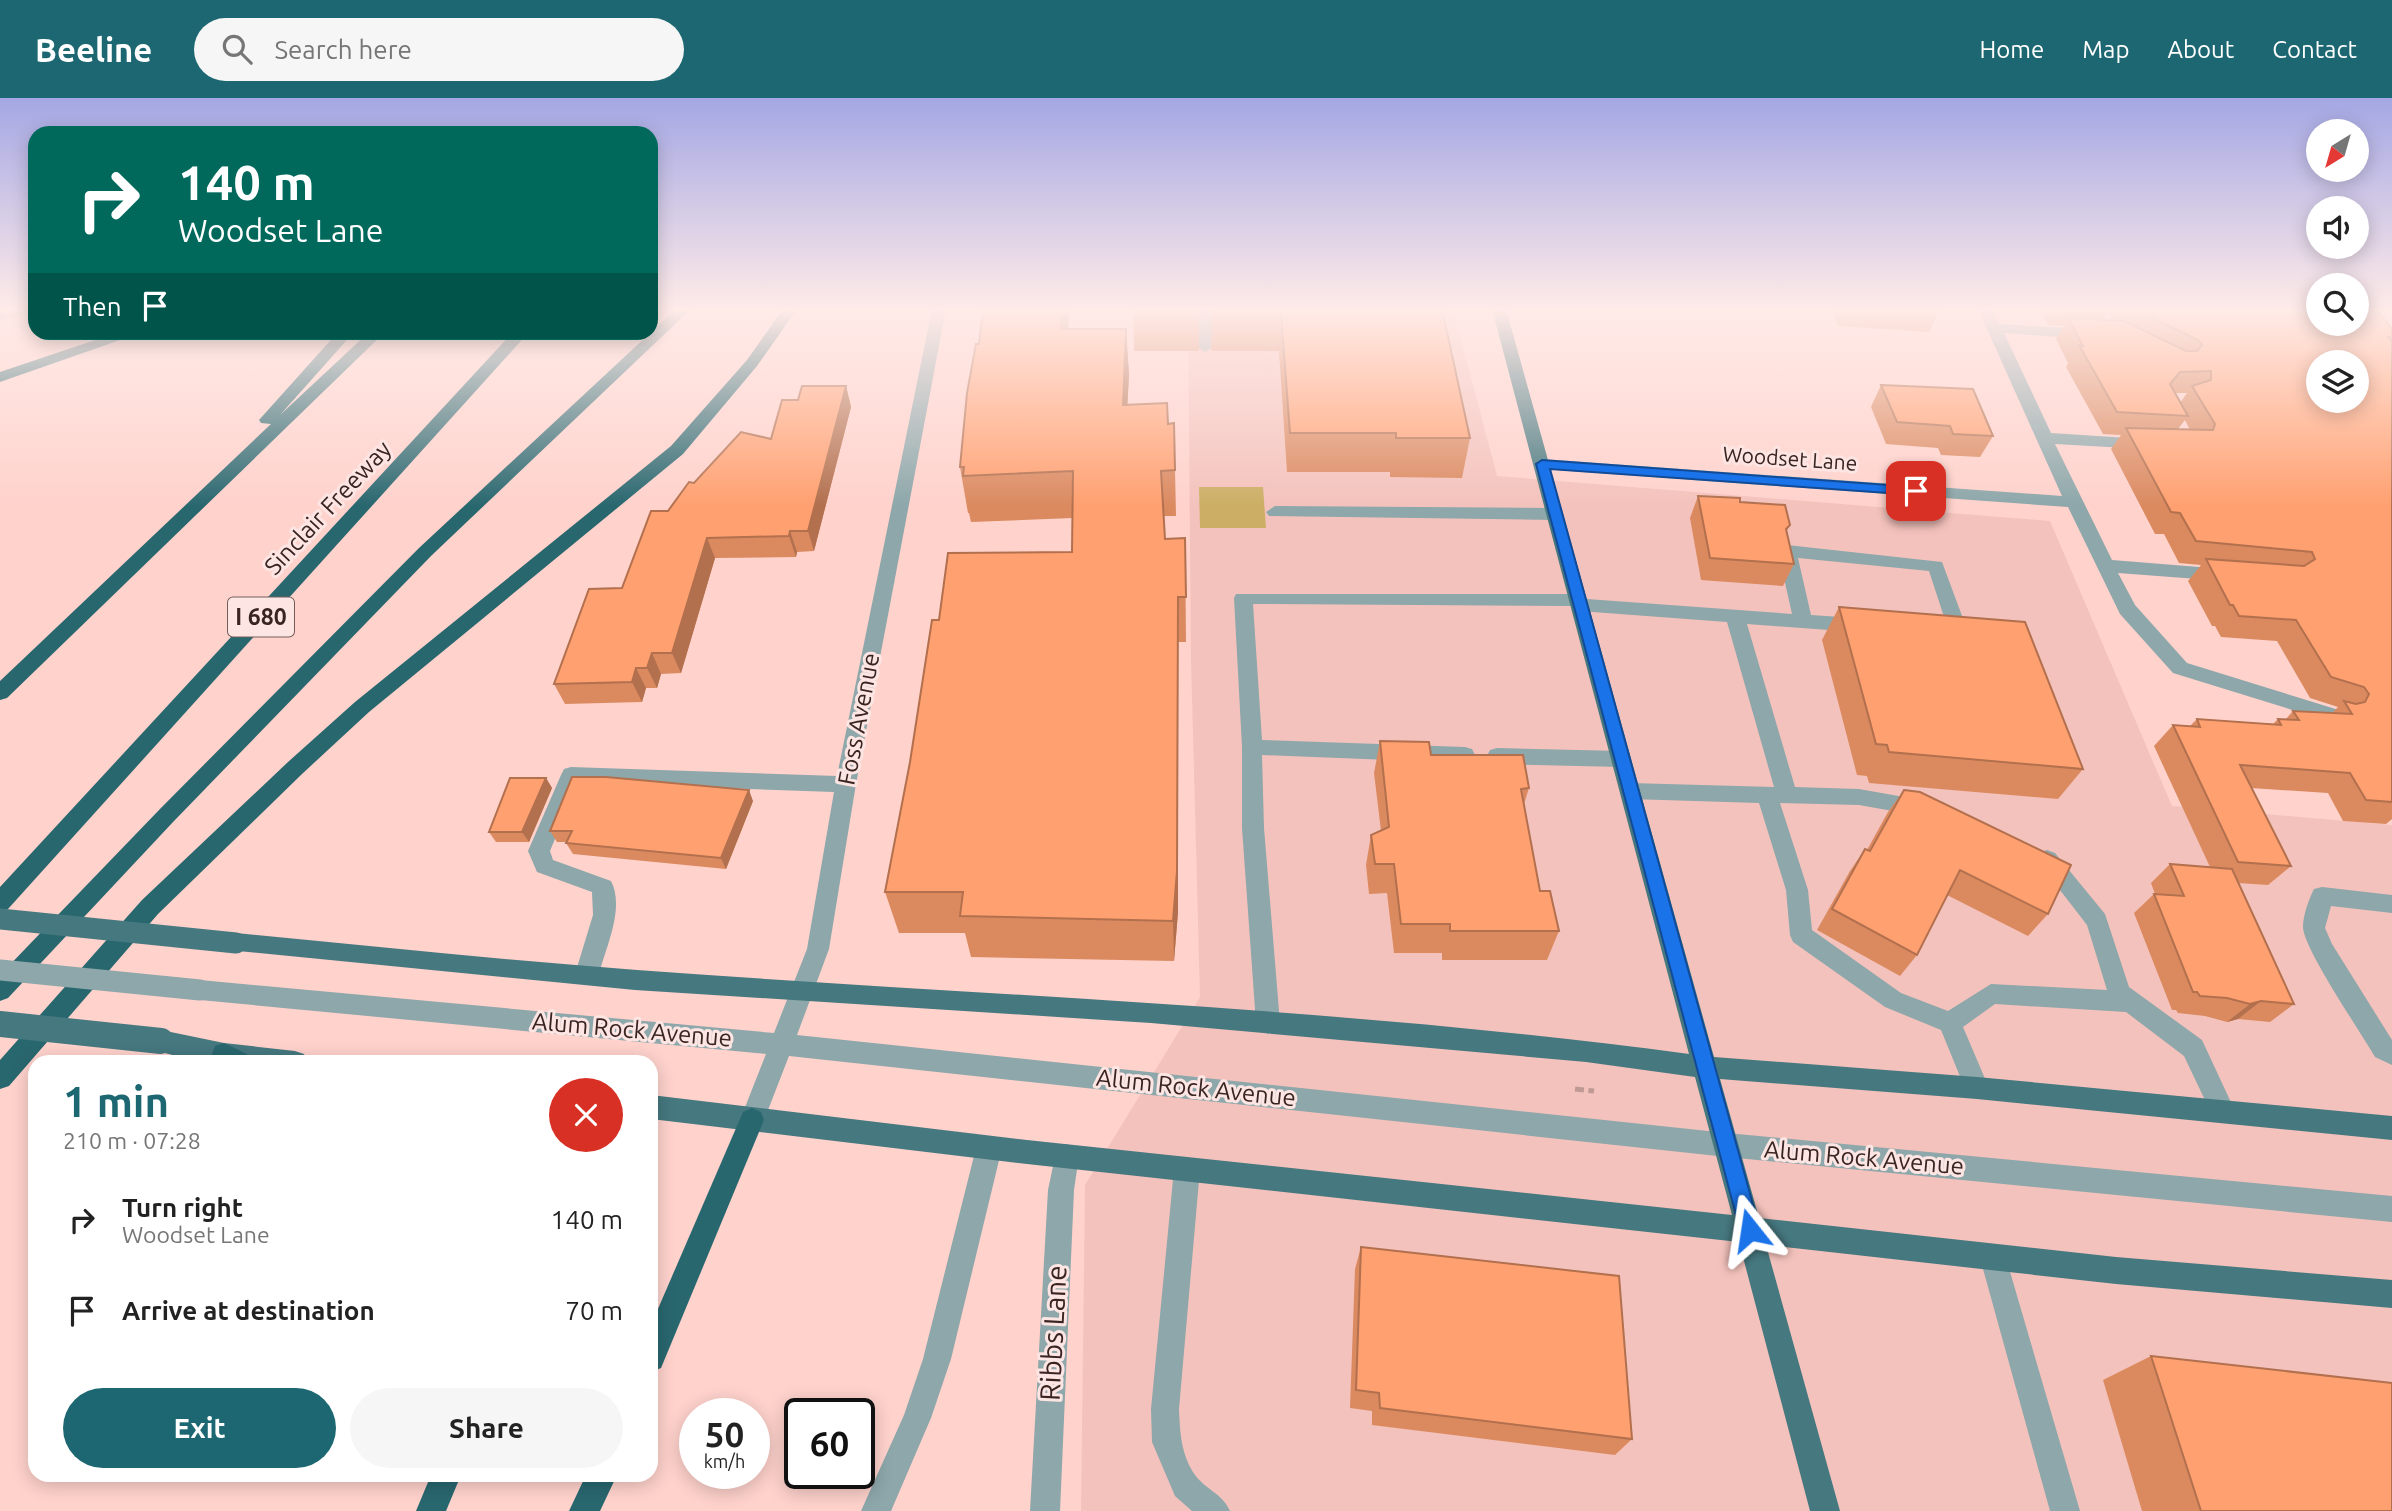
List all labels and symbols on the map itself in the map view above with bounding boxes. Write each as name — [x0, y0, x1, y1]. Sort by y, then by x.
north arrow — [2306, 119, 2370, 182]
street label: Sinclair Freeway — [259, 435, 397, 580]
street label: Woodset Lane — [1722, 441, 1858, 475]
pin — [1886, 461, 1946, 521]
road number: I 680 — [228, 597, 294, 636]
street label: Foss Avenue — [832, 651, 885, 787]
street label: Alum Rock Avenue — [531, 1007, 733, 1052]
street label: Alum Rock Avenue — [1095, 1064, 1297, 1111]
street label: Alum Rock Avenue — [1763, 1135, 1965, 1180]
position arrow — [1713, 1193, 1787, 1267]
street label: Ribbs Lane — [1033, 1264, 1072, 1402]
speed limit sign: 60 — [784, 1398, 875, 1489]

